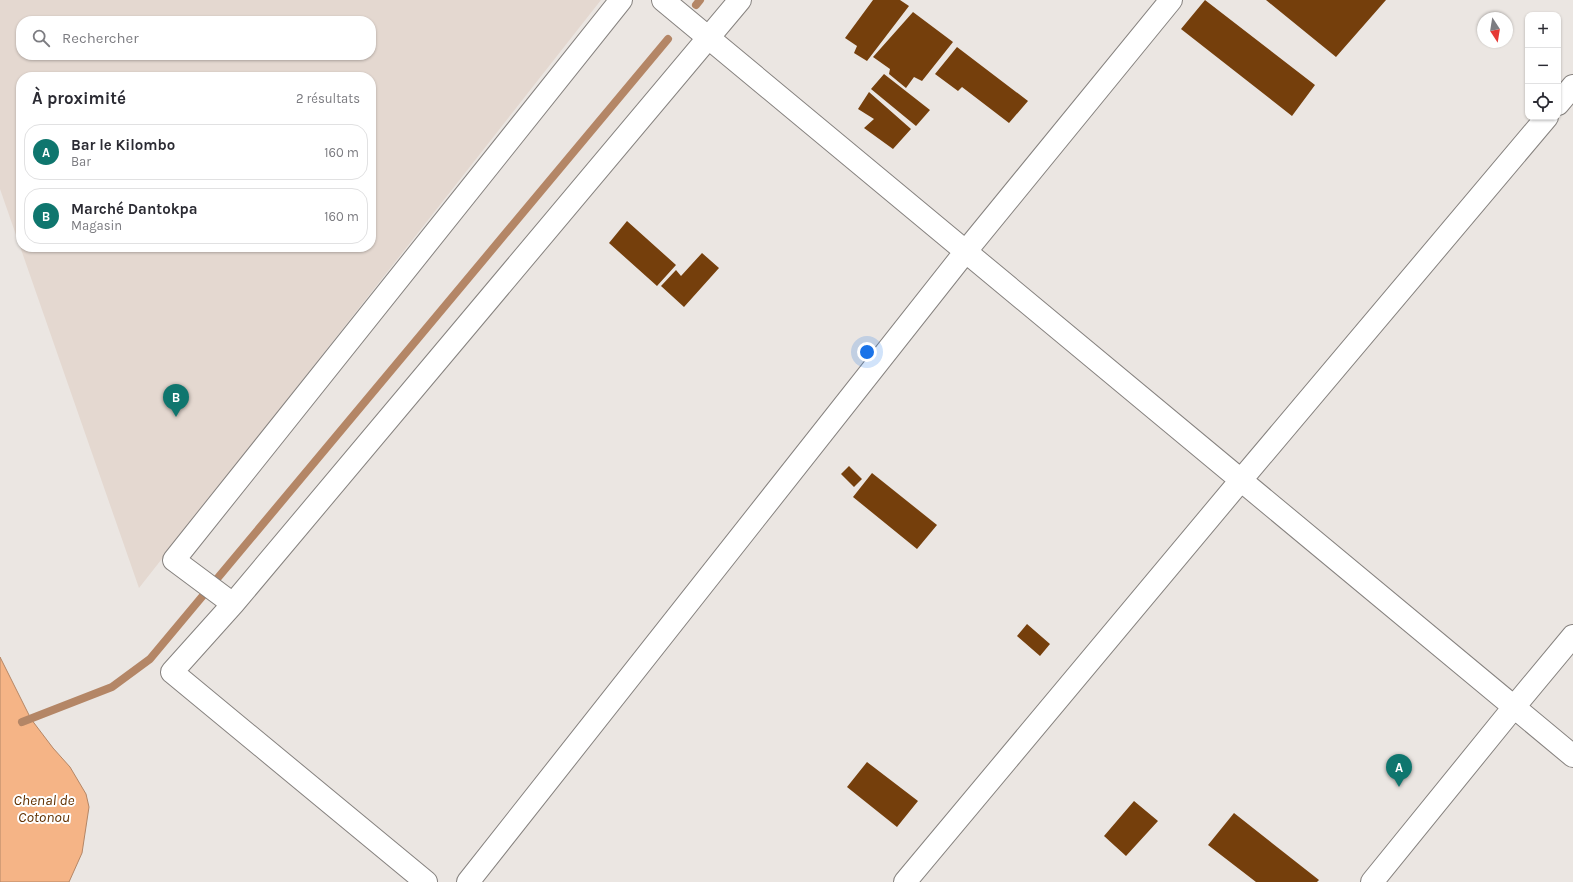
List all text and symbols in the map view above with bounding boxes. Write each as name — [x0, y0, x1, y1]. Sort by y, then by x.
north arrow — [1477, 12, 1513, 48]
map controls — [1525, 12, 1561, 120]
button: + — [1525, 12, 1561, 48]
search box — [16, 16, 376, 60]
icon: search — [30, 27, 52, 49]
text: Rechercher — [62, 29, 139, 47]
button: − — [1525, 48, 1561, 84]
button: locate — [1525, 84, 1561, 120]
text: À proximité — [32, 88, 126, 108]
text: 2 résultats — [296, 91, 360, 106]
text: Bar le Kilombo — [71, 136, 175, 154]
text: A — [42, 145, 50, 160]
text: 160 m — [324, 145, 359, 160]
text: Bar — [71, 154, 91, 169]
text: Marché Dantokpa — [71, 200, 197, 218]
text: B — [42, 209, 50, 224]
text: 160 m — [324, 209, 359, 224]
text: Magasin — [71, 218, 122, 233]
your location — [857, 342, 877, 362]
pin: B — [163, 384, 189, 417]
pin: A — [1386, 754, 1412, 787]
water label: Chenal de Cotonou — [13, 791, 75, 826]

